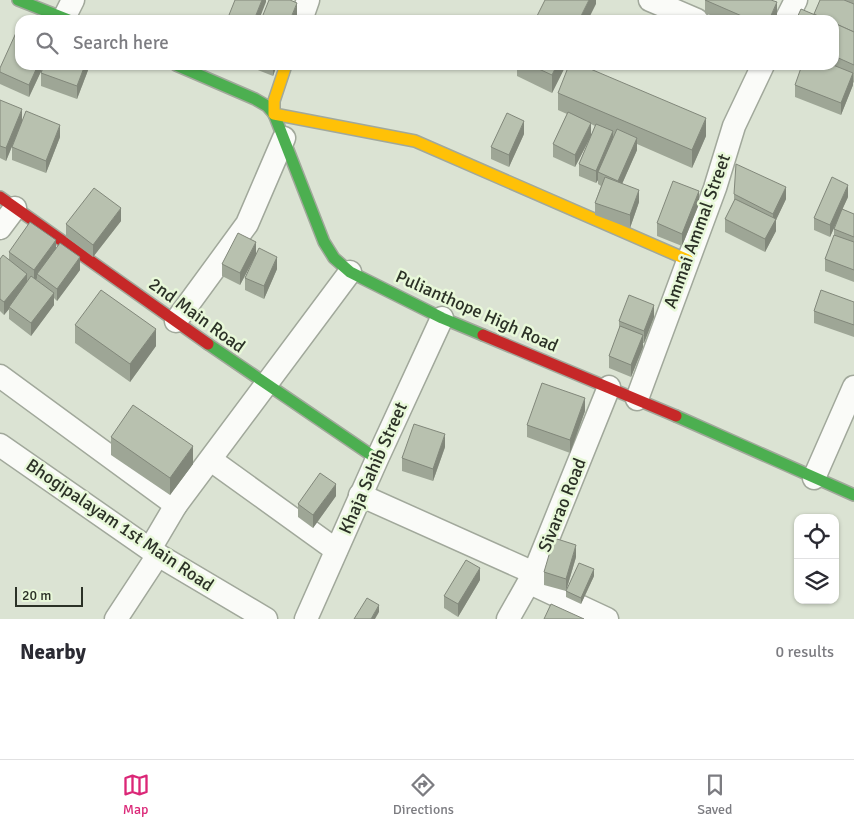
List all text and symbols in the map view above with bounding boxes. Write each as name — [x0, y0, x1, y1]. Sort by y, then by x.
search box — [15, 15, 839, 70]
icon: search — [33, 29, 61, 57]
text: Search here — [73, 31, 169, 55]
street label: Ammai Ammal Street — [659, 151, 735, 311]
street label: Pulianthope High Road — [392, 265, 562, 357]
street label: 2nd Main Road — [144, 273, 250, 357]
street label: Khaja Sahib Street — [334, 399, 412, 537]
street label: Bhogipalayam 1st Main Road — [22, 454, 218, 596]
street label: Sivarao Road — [533, 455, 591, 555]
map controls — [794, 514, 839, 604]
button: locate — [794, 514, 839, 559]
button: layers — [794, 559, 839, 604]
scale bar — [15, 584, 82, 607]
text: 20 m — [22, 587, 51, 604]
text: Nearby — [20, 639, 86, 665]
text: 0 results — [775, 642, 834, 662]
tab: Map — [122, 771, 150, 818]
tab: Directions — [393, 771, 454, 818]
tab: Saved — [697, 771, 732, 818]

